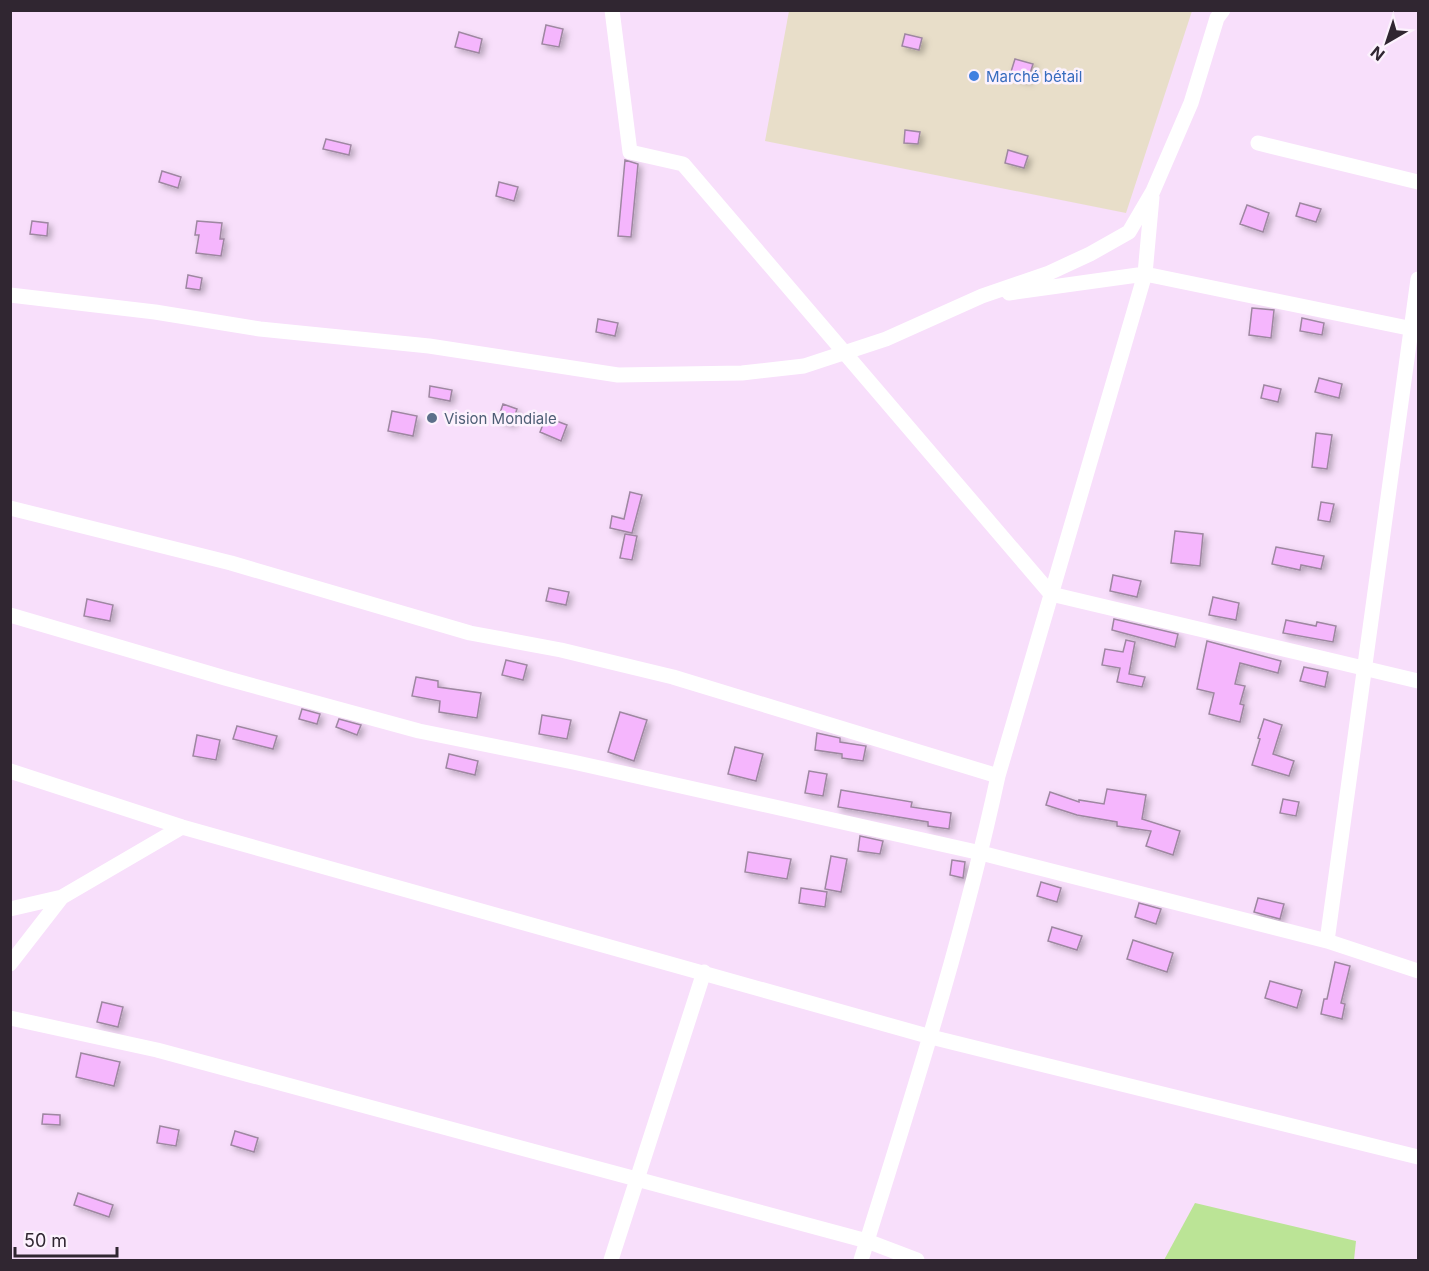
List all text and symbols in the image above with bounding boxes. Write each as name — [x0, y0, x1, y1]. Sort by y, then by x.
north arrow — [1357, 12, 1417, 72]
text: N — [1367, 42, 1389, 65]
place label: Marché bétail — [986, 67, 1082, 86]
marker: Marché bétail — [967, 69, 981, 83]
place label: Vision Mondiale — [444, 409, 557, 428]
marker: Vision Mondiale — [425, 411, 439, 425]
scale bar — [15, 1220, 117, 1258]
text: 50 m — [24, 1230, 67, 1251]

